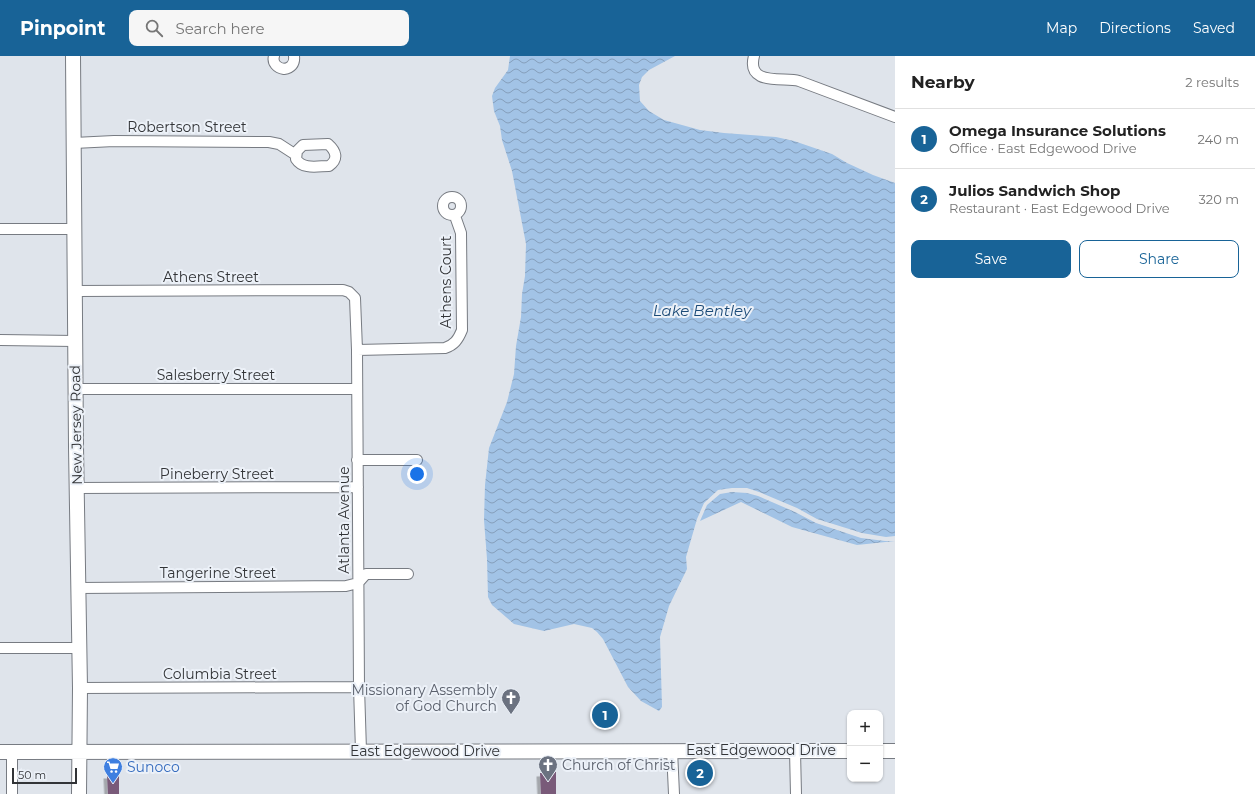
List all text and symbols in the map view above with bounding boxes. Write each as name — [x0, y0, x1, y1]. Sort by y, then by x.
search box — [129, 10, 409, 46]
text: Pinpoint — [20, 17, 105, 40]
icon: search — [143, 17, 165, 39]
text: Search here — [175, 19, 265, 38]
text: Map — [1046, 19, 1077, 37]
text: Directions — [1099, 19, 1171, 37]
text: Saved — [1193, 19, 1235, 37]
text: Nearby — [911, 72, 975, 92]
text: 2 results — [1185, 74, 1239, 90]
street label: Robertson Street — [127, 118, 247, 136]
text: Omega Insurance Solutions — [949, 121, 1166, 140]
text: 1 — [921, 131, 927, 147]
text: 240 m — [1198, 131, 1239, 147]
text: Office · East Edgewood Drive — [949, 140, 1137, 156]
text: Julios Sandwich Shop — [949, 181, 1120, 200]
text: 2 — [920, 191, 928, 207]
text: 320 m — [1199, 191, 1239, 207]
text: Restaurant · East Edgewood Drive — [949, 200, 1170, 216]
street label: Athens Court — [437, 235, 455, 328]
button: Save — [911, 240, 1071, 278]
button: Share — [1079, 240, 1239, 278]
street label: Athens Street — [163, 268, 259, 286]
water label: Lake Bentley — [653, 301, 752, 320]
street label: New Jersey Road — [66, 365, 86, 485]
street label: Salesberry Street — [157, 366, 276, 384]
your location — [407, 464, 427, 484]
street label: Pineberry Street — [160, 465, 274, 483]
street label: Atlanta Avenue — [335, 466, 353, 574]
street label: Tangerine Street — [160, 564, 277, 582]
street label: Columbia Street — [163, 665, 277, 683]
place label: Missionary Assembly of God Church — [351, 681, 497, 715]
church icon: Missionary Assembly of God Church — [500, 687, 522, 715]
pin: 1 — [592, 700, 618, 730]
map controls — [847, 710, 883, 782]
button: + — [847, 710, 883, 746]
street label: East Edgewood Drive — [686, 741, 836, 759]
street label: East Edgewood Drive — [350, 742, 500, 760]
button: − — [847, 746, 883, 782]
church icon: Church of Christ — [537, 754, 559, 782]
supermarket icon: Sunoco — [102, 756, 124, 784]
place label: Church of Christ — [562, 756, 676, 774]
place label: Sunoco — [127, 758, 180, 776]
pin: 2 — [687, 758, 713, 788]
scale bar — [12, 766, 77, 785]
text: 50 m — [18, 768, 46, 782]

